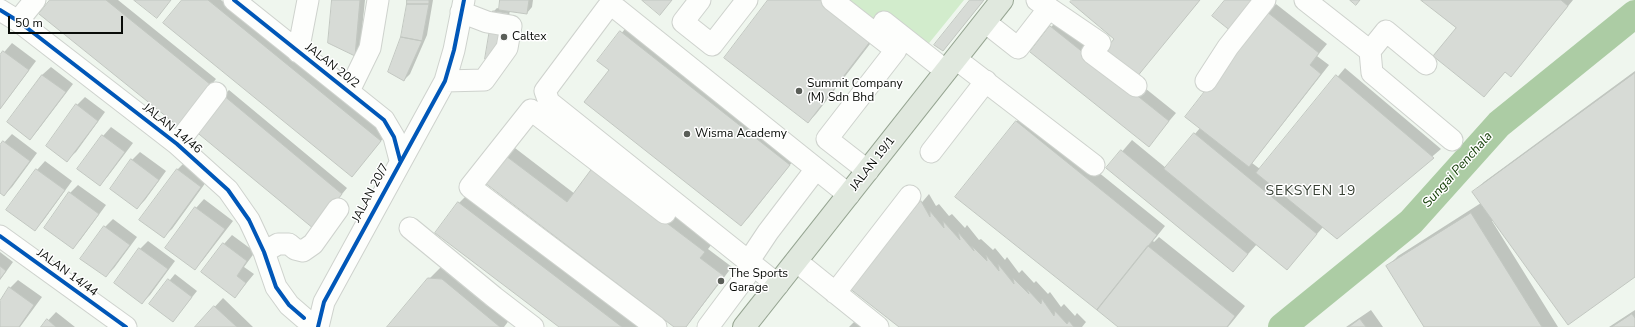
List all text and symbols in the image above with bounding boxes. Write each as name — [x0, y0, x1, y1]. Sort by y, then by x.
scale bar — [10, 8, 125, 34]
text: 50 m — [15, 15, 43, 31]
place label: Caltex — [512, 30, 546, 44]
marker: Caltex — [499, 32, 509, 42]
street label: JALAN 20/2 — [302, 40, 362, 92]
place label: Summit Company (M) Sdn Bhd — [807, 77, 903, 105]
marker: Summit Company (M) Sdn Bhd — [794, 86, 804, 96]
street label: JALAN 14/46 — [140, 101, 204, 157]
place label: Wisma Academy — [695, 127, 787, 141]
marker: Wisma Academy — [682, 129, 692, 139]
water label: Sungai Penchala — [1420, 129, 1496, 211]
street label: JALAN 19/1 — [847, 134, 899, 194]
street label: JALAN 20/7 — [349, 161, 393, 225]
district label: SEKSYEN 19 — [1265, 184, 1357, 200]
street label: JALAN 14/44 — [34, 246, 100, 300]
place label: The Sports Garage — [729, 267, 788, 295]
marker: The Sports Garage — [716, 276, 726, 286]

